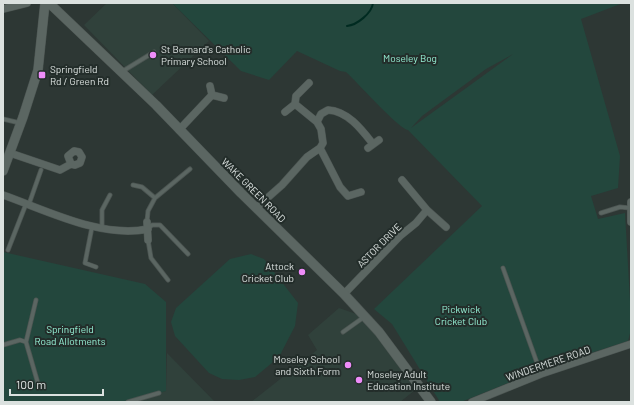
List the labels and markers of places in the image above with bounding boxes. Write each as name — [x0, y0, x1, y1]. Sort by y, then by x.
place label: St Bernard's Catholic Primary School — [161, 43, 251, 67]
marker: St Bernard's Catholic Primary School — [148, 50, 158, 60]
place label: Springfield Rd / Green Rd — [50, 63, 109, 87]
marker: Springfield Rd / Green Rd — [37, 70, 47, 80]
place label: Attock Cricket Club — [242, 260, 294, 284]
marker: Attock Cricket Club — [297, 267, 307, 277]
place label: Moseley School and Sixth Form — [274, 353, 340, 377]
marker: Moseley School and Sixth Form — [343, 360, 353, 370]
place label: Moseley Adult Education Institute — [367, 368, 450, 392]
marker: Moseley Adult Education Institute — [354, 375, 364, 385]

